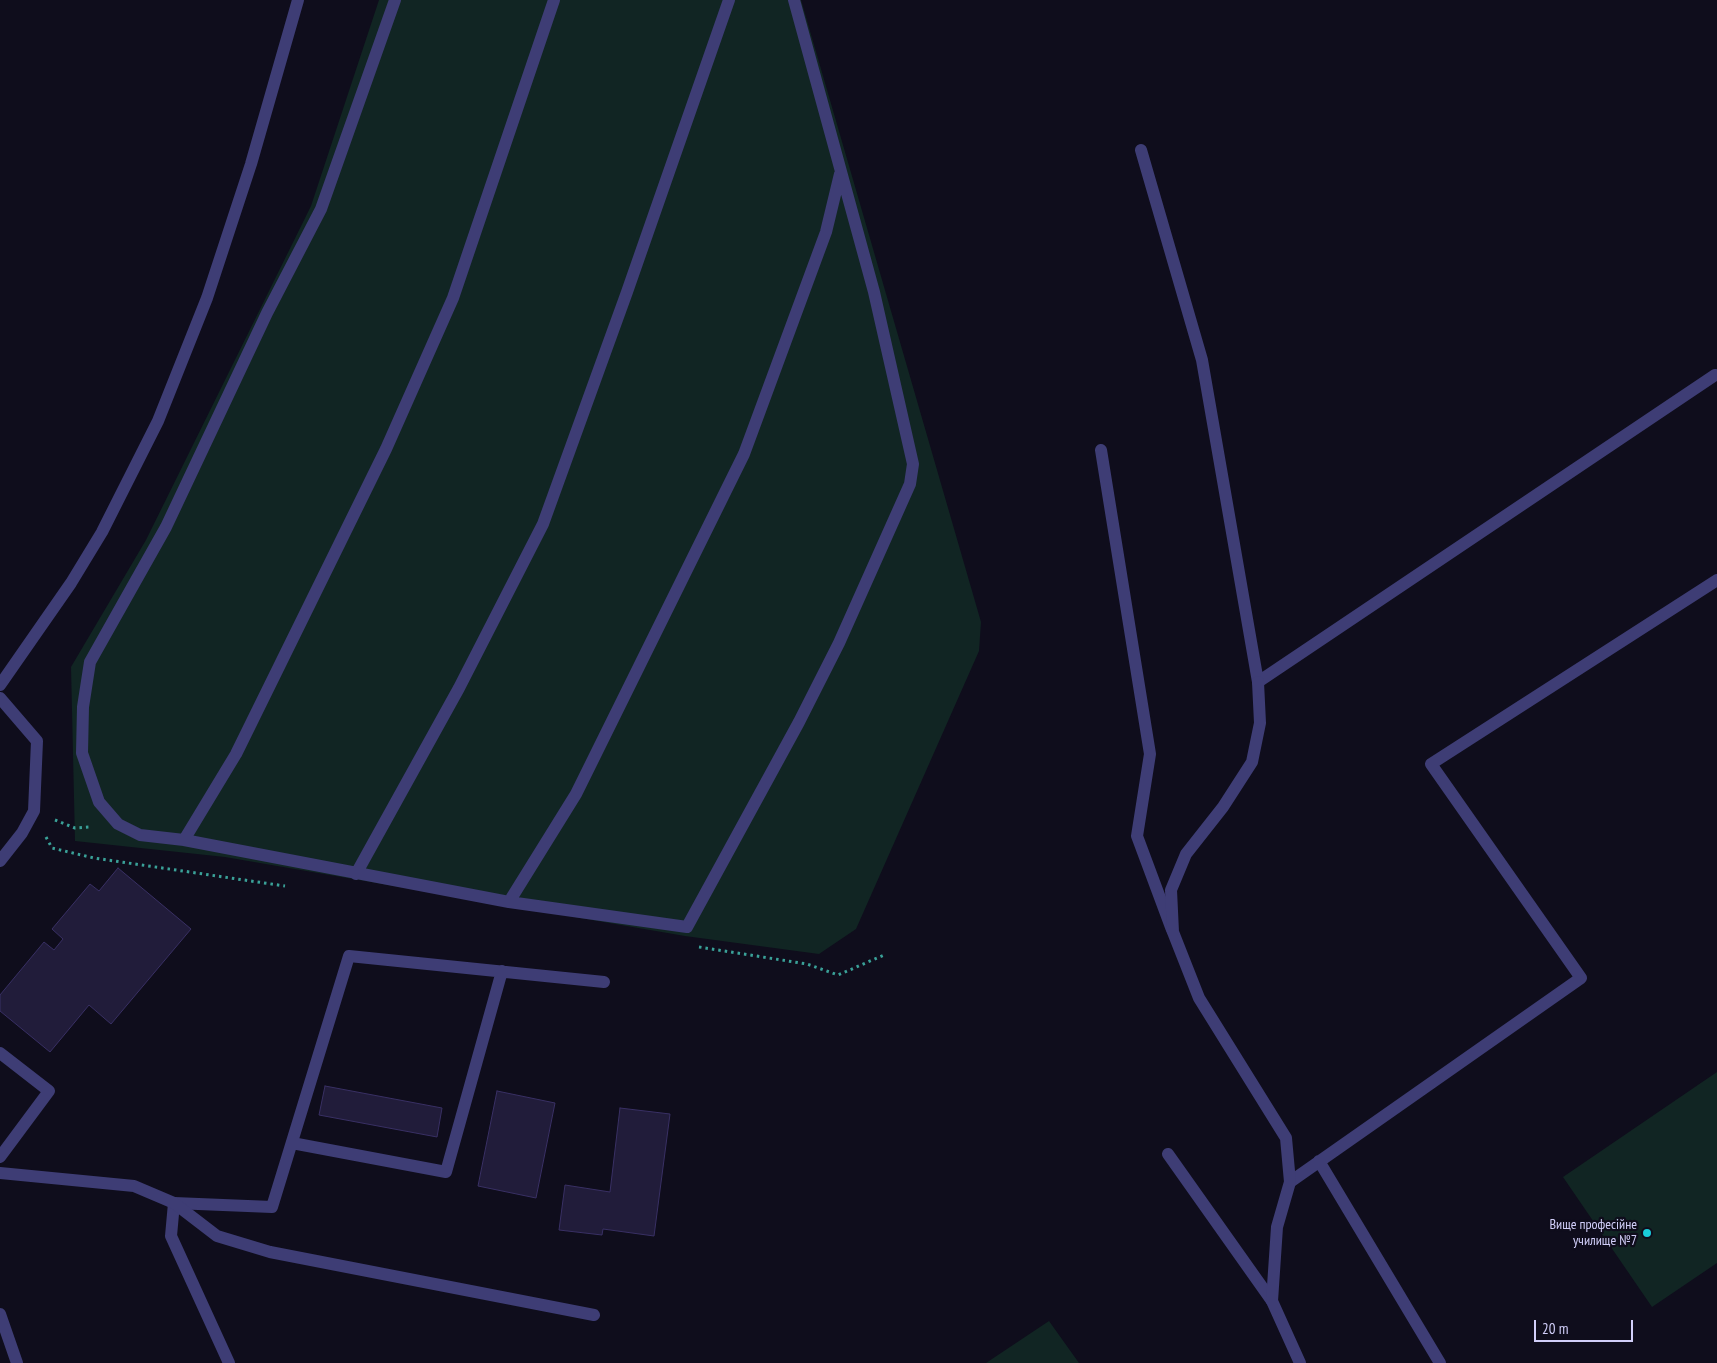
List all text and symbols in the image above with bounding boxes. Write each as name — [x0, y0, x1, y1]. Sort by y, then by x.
place label: Вище професійне училище №7 — [1549, 1217, 1637, 1250]
marker: Вище професійне училище №7 — [1641, 1227, 1653, 1239]
scale bar — [1537, 1310, 1636, 1342]
text: 20 m — [1542, 1319, 1568, 1338]

